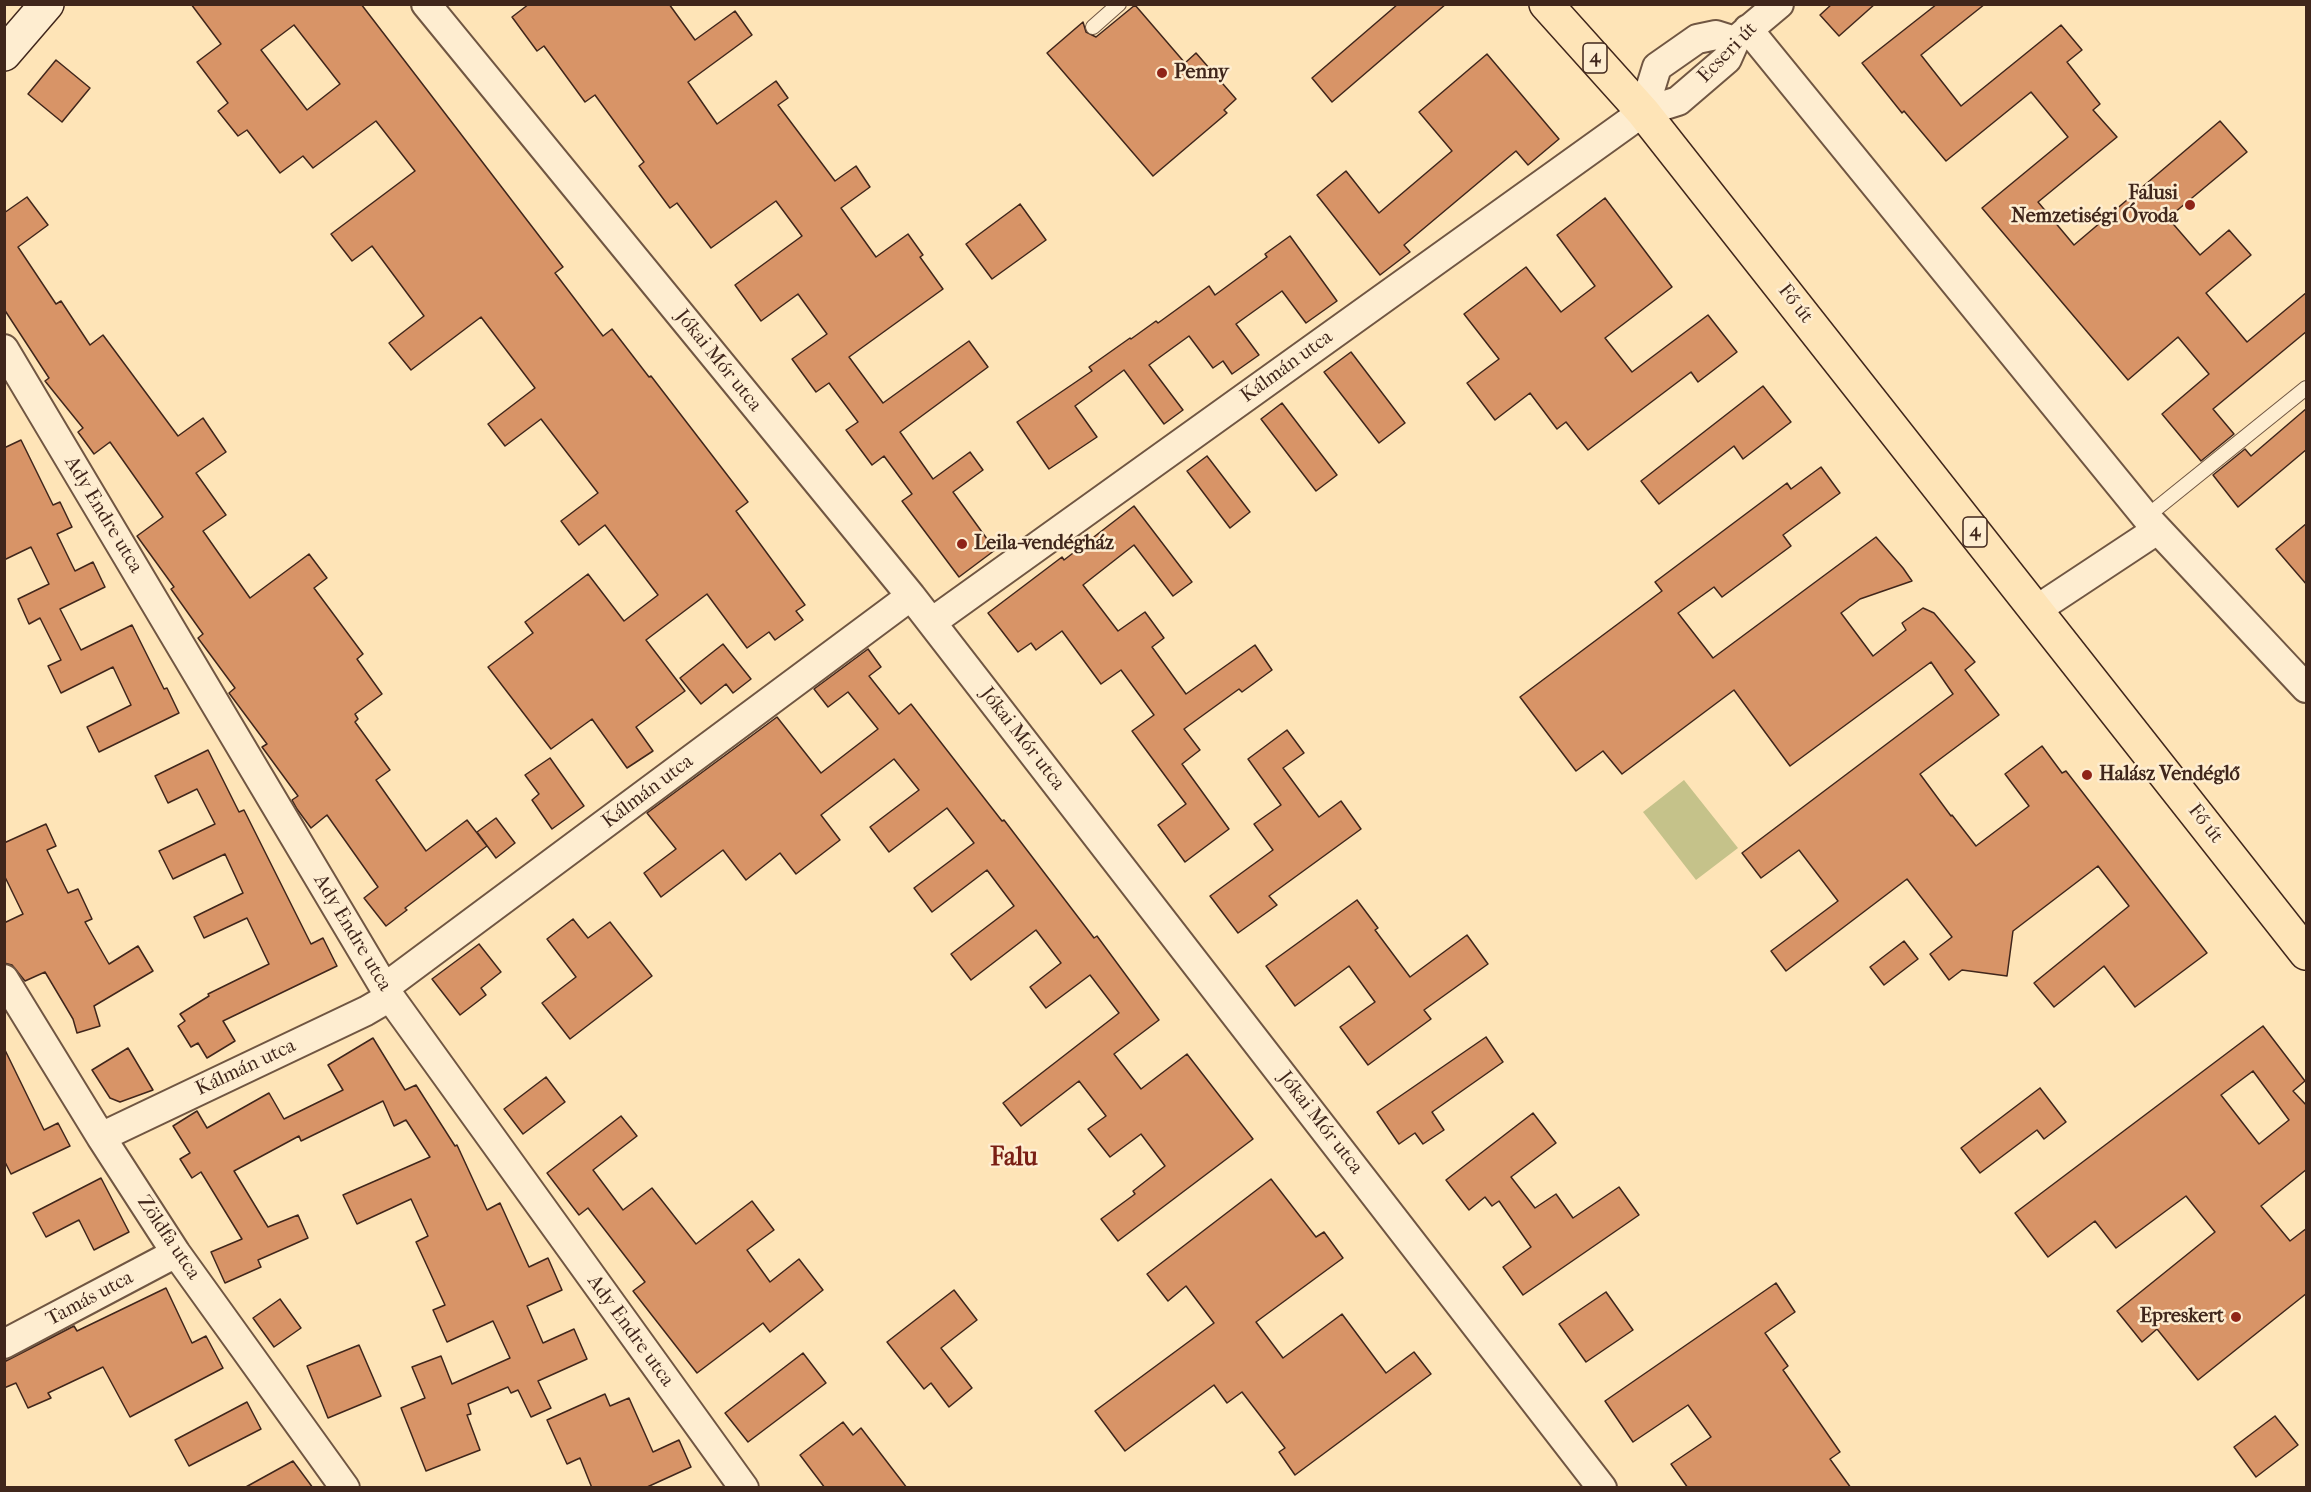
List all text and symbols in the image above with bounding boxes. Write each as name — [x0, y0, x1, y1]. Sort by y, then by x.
street label: Ecseri út — [1693, 18, 1763, 88]
road number: 4 — [1583, 43, 1607, 73]
place label: Penny — [1174, 61, 1229, 85]
marker: Penny — [1155, 66, 1169, 80]
place label: Falusi Nemzetiségi Óvoda — [2011, 182, 2178, 229]
marker: Falusi Nemzetiségi Óvoda — [2183, 198, 2197, 212]
street label: Fő út — [1772, 279, 1818, 329]
street label: Jókai Mór utca — [670, 305, 766, 417]
street label: Kálmán utca — [1236, 326, 1338, 408]
street label: Ady Endre utca — [59, 452, 147, 578]
road number: 4 — [1963, 517, 1987, 547]
place label: Leila-vendégház — [974, 532, 1114, 556]
marker: Leila-vendégház — [955, 537, 969, 551]
street label: Jókai Mór utca — [974, 683, 1070, 795]
street label: Kálmán utca — [598, 750, 698, 834]
place label: Halász Vendéglő — [2099, 763, 2240, 787]
marker: Halász Vendéglő — [2080, 768, 2094, 782]
street label: Fő út — [2182, 799, 2228, 849]
street label: Ady Endre utca — [308, 870, 396, 996]
street label: Kálmán utca — [192, 1034, 300, 1102]
street label: Jókai Mór utca — [1272, 1067, 1368, 1179]
district label: Falu — [990, 1143, 1038, 1175]
street label: Zöldfa utca — [131, 1191, 205, 1285]
street label: Tamás utca — [42, 1266, 138, 1332]
street label: Ady Endre utca — [581, 1270, 679, 1392]
place label: Epreskert — [2140, 1305, 2224, 1329]
marker: Epreskert — [2229, 1310, 2243, 1324]

